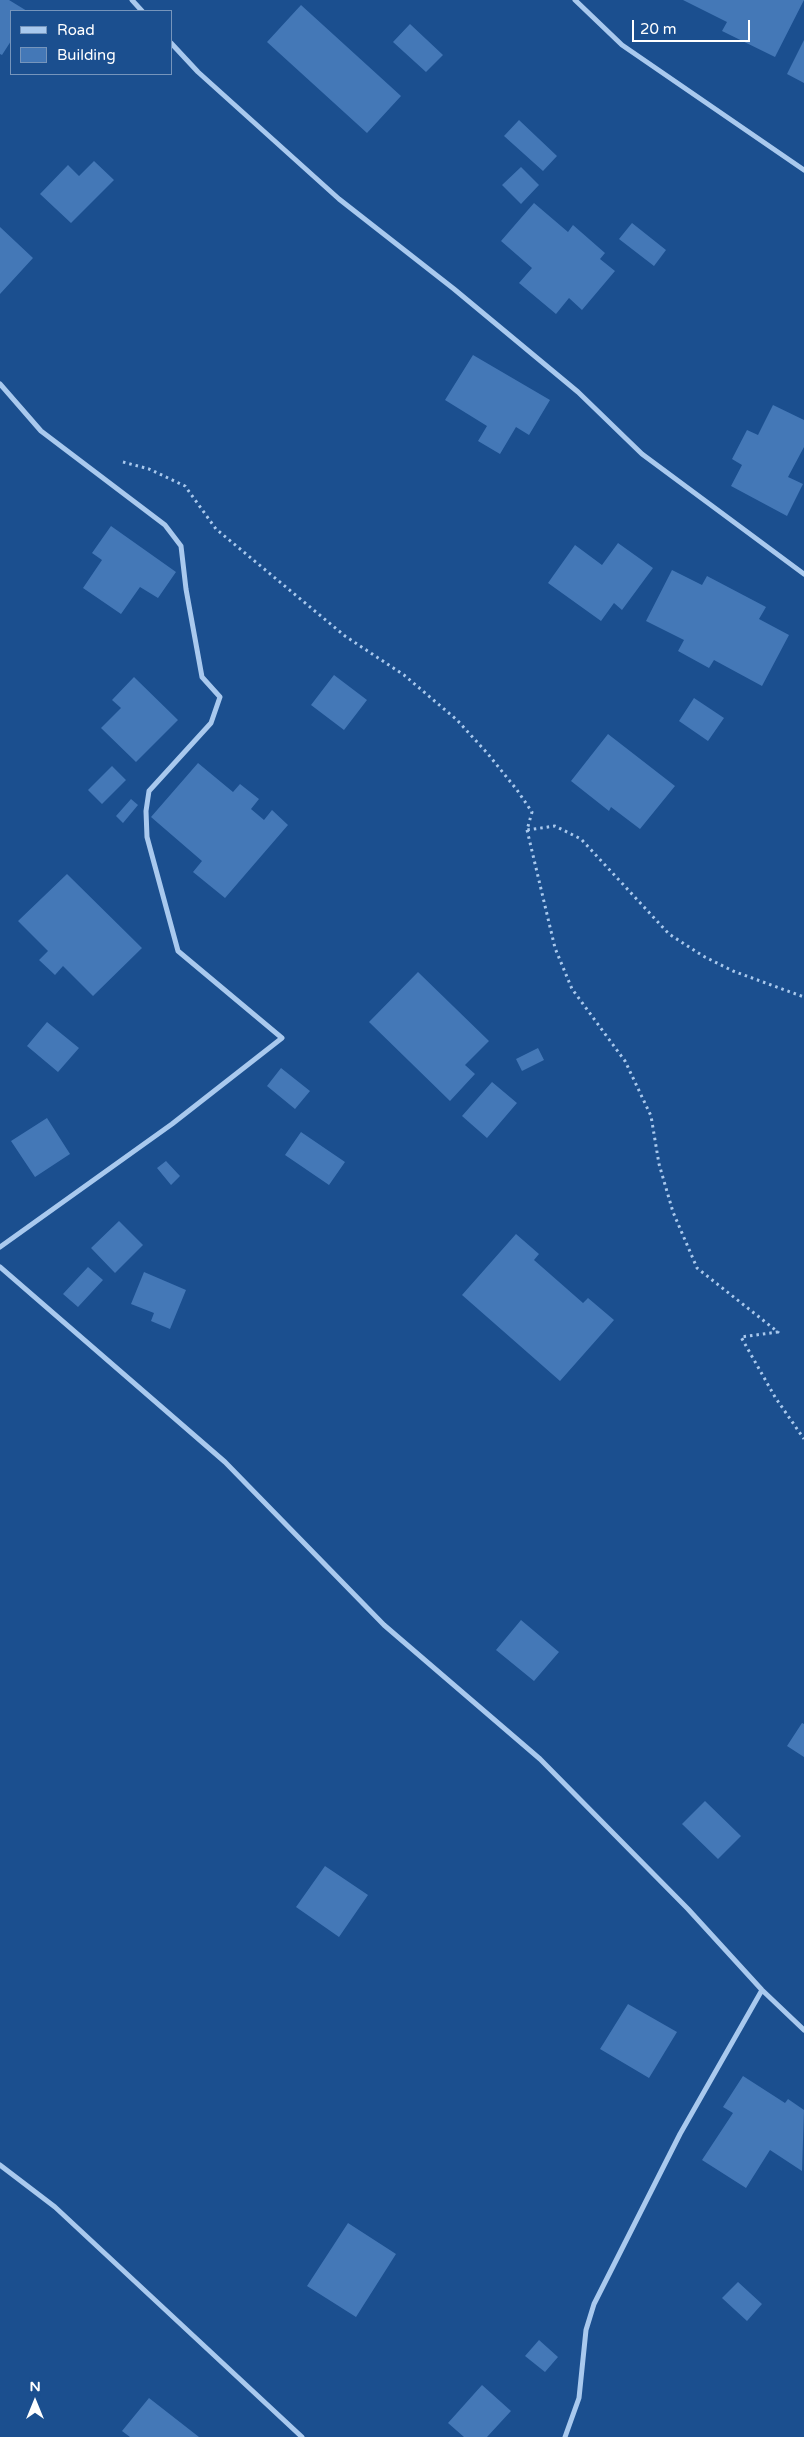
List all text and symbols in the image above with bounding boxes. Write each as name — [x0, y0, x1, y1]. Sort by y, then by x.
legend — [10, 10, 172, 75]
scale bar — [634, 10, 752, 42]
text: 20 m — [640, 20, 677, 38]
text: Road — [57, 21, 95, 39]
text: Building — [57, 46, 116, 64]
north arrow — [10, 2377, 60, 2427]
text: N — [29, 2378, 41, 2395]

